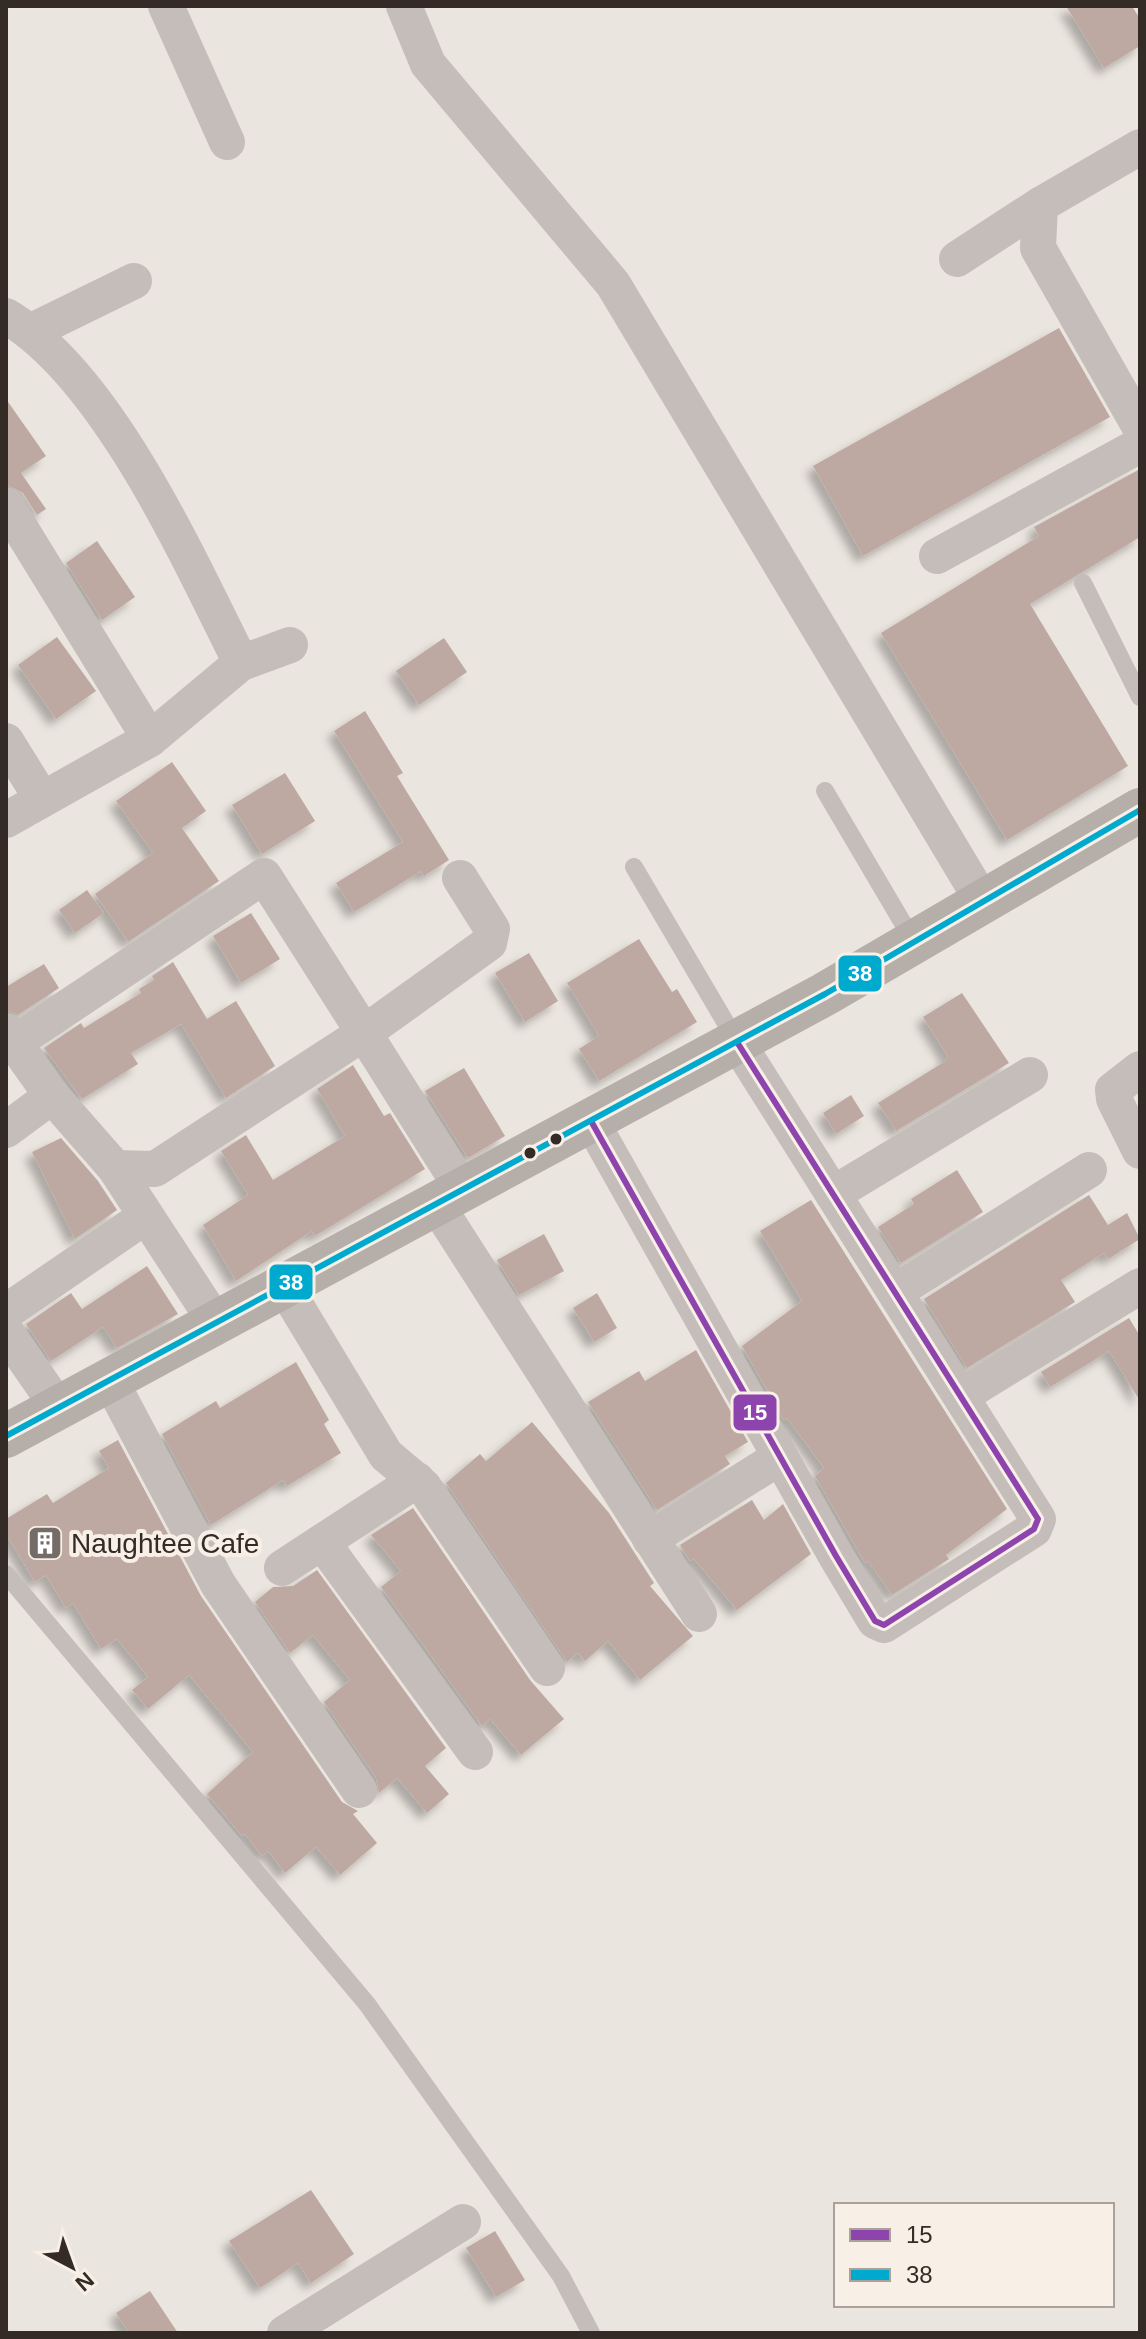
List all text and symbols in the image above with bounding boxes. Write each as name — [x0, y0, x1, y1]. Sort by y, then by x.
line badge: 38 — [837, 954, 883, 993]
text: 38 — [848, 961, 872, 986]
unlabelled marker — [548, 1131, 564, 1147]
unlabelled marker — [522, 1145, 538, 1161]
line badge: 38 — [268, 1263, 314, 1301]
text: 38 — [279, 1270, 303, 1295]
line badge: 15 — [732, 1393, 778, 1432]
text: 15 — [743, 1400, 767, 1425]
building icon: Naughtee Cafe — [26, 1524, 64, 1562]
place label: Naughtee Cafe — [71, 1528, 259, 1559]
legend — [834, 2203, 1114, 2307]
text: 15 — [906, 2221, 933, 2248]
north arrow — [32, 2227, 112, 2307]
text: 38 — [906, 2261, 933, 2288]
text: N — [71, 2267, 99, 2296]

